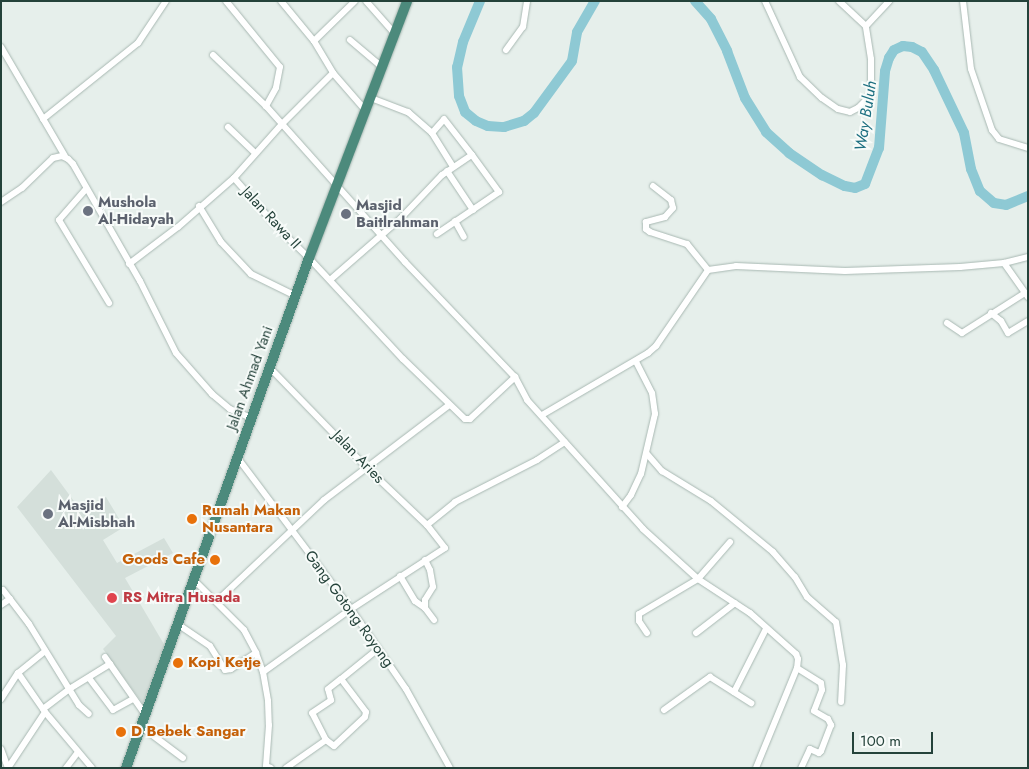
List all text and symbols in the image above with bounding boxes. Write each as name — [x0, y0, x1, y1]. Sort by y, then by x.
water label: Way Buluh — [851, 80, 881, 152]
street label: Jalan Rawa II — [238, 183, 304, 253]
place label: Mushola Al-Hidayah — [98, 193, 174, 228]
place label: Masjid Baitlrahman — [356, 196, 439, 231]
marker: Mushola Al-Hidayah — [82, 205, 94, 217]
marker: Masjid Baitlrahman — [340, 208, 352, 220]
street label: Jalan Ahmad Yani — [223, 323, 277, 433]
street label: Jalan Aries — [328, 427, 388, 487]
place label: Masjid Al-Misbhah — [58, 496, 135, 531]
place label: Rumah Makan Nusantara — [202, 501, 301, 536]
marker: Masjid Al-Misbhah — [42, 508, 54, 520]
marker: Rumah Makan Nusantara — [186, 513, 198, 525]
street label: Gang Gotong Royong — [301, 547, 397, 671]
place label: Goods Cafe — [122, 551, 205, 569]
marker: Goods Cafe — [209, 554, 221, 566]
place label: RS Mitra Husada — [123, 589, 240, 607]
marker: RS Mitra Husada — [105, 591, 119, 605]
place label: Kopi Ketje — [188, 654, 261, 672]
marker: Kopi Ketje — [172, 657, 184, 669]
scale bar — [854, 722, 935, 754]
place label: D Bebek Sangar — [131, 723, 246, 741]
marker: D Bebek Sangar — [115, 726, 127, 738]
text: 100 m — [860, 730, 901, 752]

